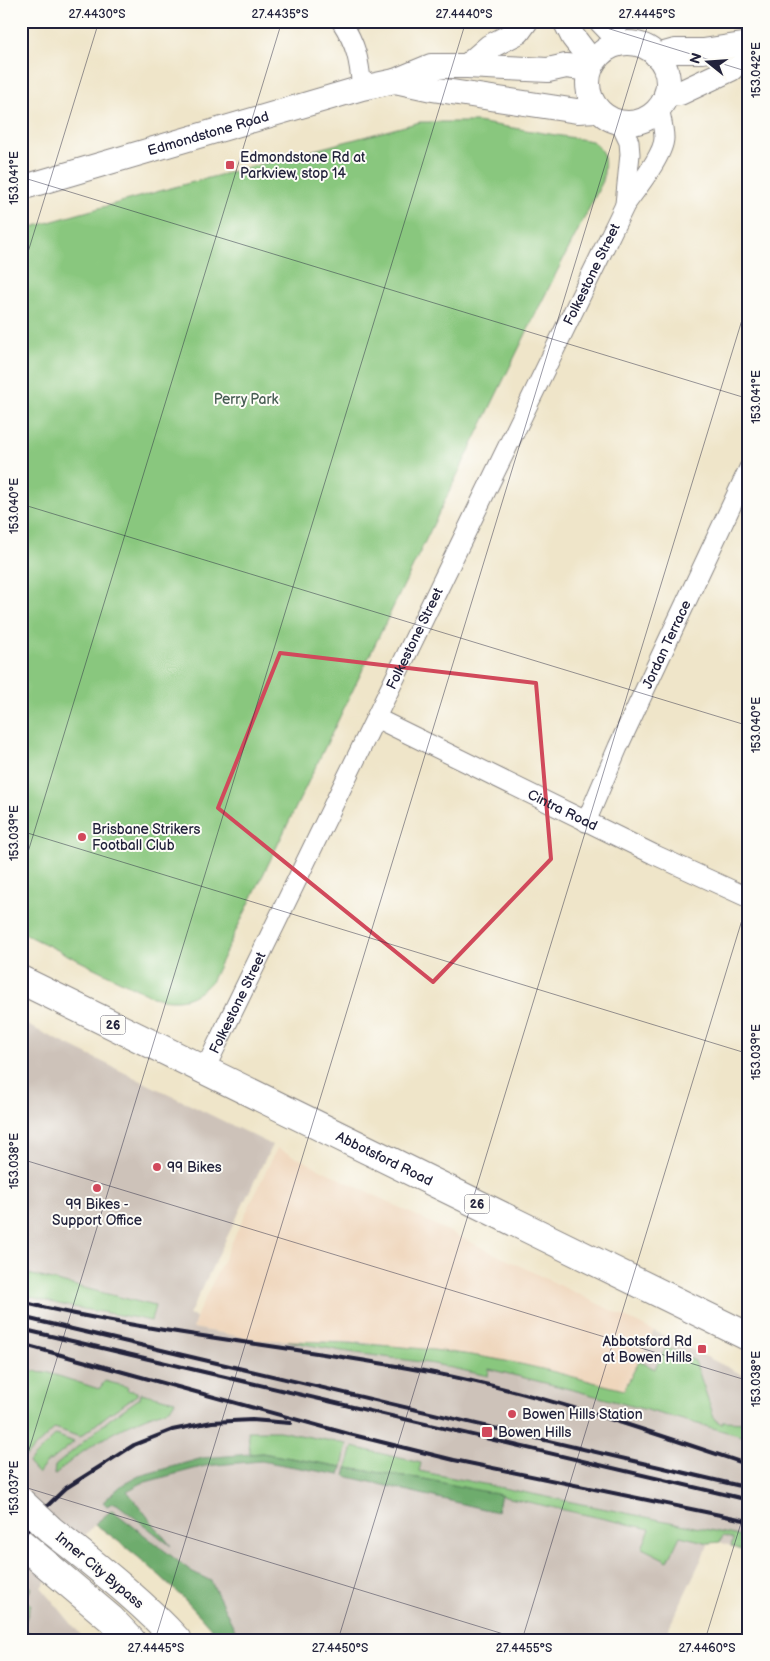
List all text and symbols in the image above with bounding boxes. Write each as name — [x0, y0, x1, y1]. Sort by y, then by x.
text: 27.4430°S — [68, 7, 126, 22]
text: 27.4435°S — [252, 7, 308, 22]
text: 27.4440°S — [435, 7, 493, 22]
text: 27.4445°S — [619, 7, 675, 22]
north arrow — [682, 38, 732, 88]
text: 153.042°E — [749, 42, 764, 98]
text: N — [686, 51, 706, 66]
street label: Edmondstone Road — [146, 108, 271, 159]
place label: Edmondstone Rd at Parkview, stop 14 — [240, 149, 366, 182]
text: 153.041°E — [7, 151, 22, 205]
marker: Edmondstone Rd at Parkview, stop 14 — [224, 159, 236, 171]
street label: Folkestone Street — [560, 220, 624, 328]
text: 153.041°E — [749, 370, 764, 424]
park label: Perry Park — [214, 391, 278, 408]
text: 153.040°E — [7, 478, 22, 534]
street label: Folkestone Street — [383, 584, 447, 692]
street label: Jordan Terrace — [639, 598, 695, 691]
text: 153.040°E — [749, 697, 764, 753]
street label: Cintra Road — [525, 786, 600, 834]
text: 153.039°E — [7, 805, 22, 861]
place label: Brisbane Strikers Football Club — [92, 821, 200, 854]
marker: Brisbane Strikers Football Club — [76, 831, 88, 843]
street label: Folkestone Street — [206, 949, 270, 1056]
road number: 26 — [100, 1016, 126, 1034]
text: 153.039°E — [749, 1024, 764, 1080]
street label: Abbotsford Road — [333, 1128, 436, 1190]
text: 153.038°E — [7, 1133, 22, 1189]
place label: 99 Bikes — [167, 1159, 222, 1176]
marker: 99 Bikes — [151, 1161, 163, 1173]
marker: 99 Bikes - Support Office — [91, 1182, 103, 1194]
road number: 26 — [464, 1194, 490, 1214]
place label: 99 Bikes - Support Office — [52, 1196, 142, 1229]
place label: Abbotsford Rd at Bowen Hills — [603, 1333, 692, 1366]
marker: Abbotsford Rd at Bowen Hills — [696, 1343, 708, 1355]
text: 153.038°E — [749, 1351, 764, 1407]
place label: Bowen Hills Station — [522, 1406, 643, 1423]
marker: Bowen Hills Station — [506, 1408, 518, 1420]
place label: Bowen Hills — [498, 1424, 571, 1441]
marker: Bowen Hills — [480, 1425, 494, 1439]
text: 153.037°E — [7, 1460, 22, 1516]
street label: Inner City Bypass — [52, 1529, 147, 1612]
text: 27.4445°S — [128, 1641, 184, 1656]
text: 27.4450°S — [312, 1641, 368, 1656]
text: 27.4455°S — [496, 1641, 552, 1656]
text: 27.4460°S — [678, 1641, 736, 1656]

